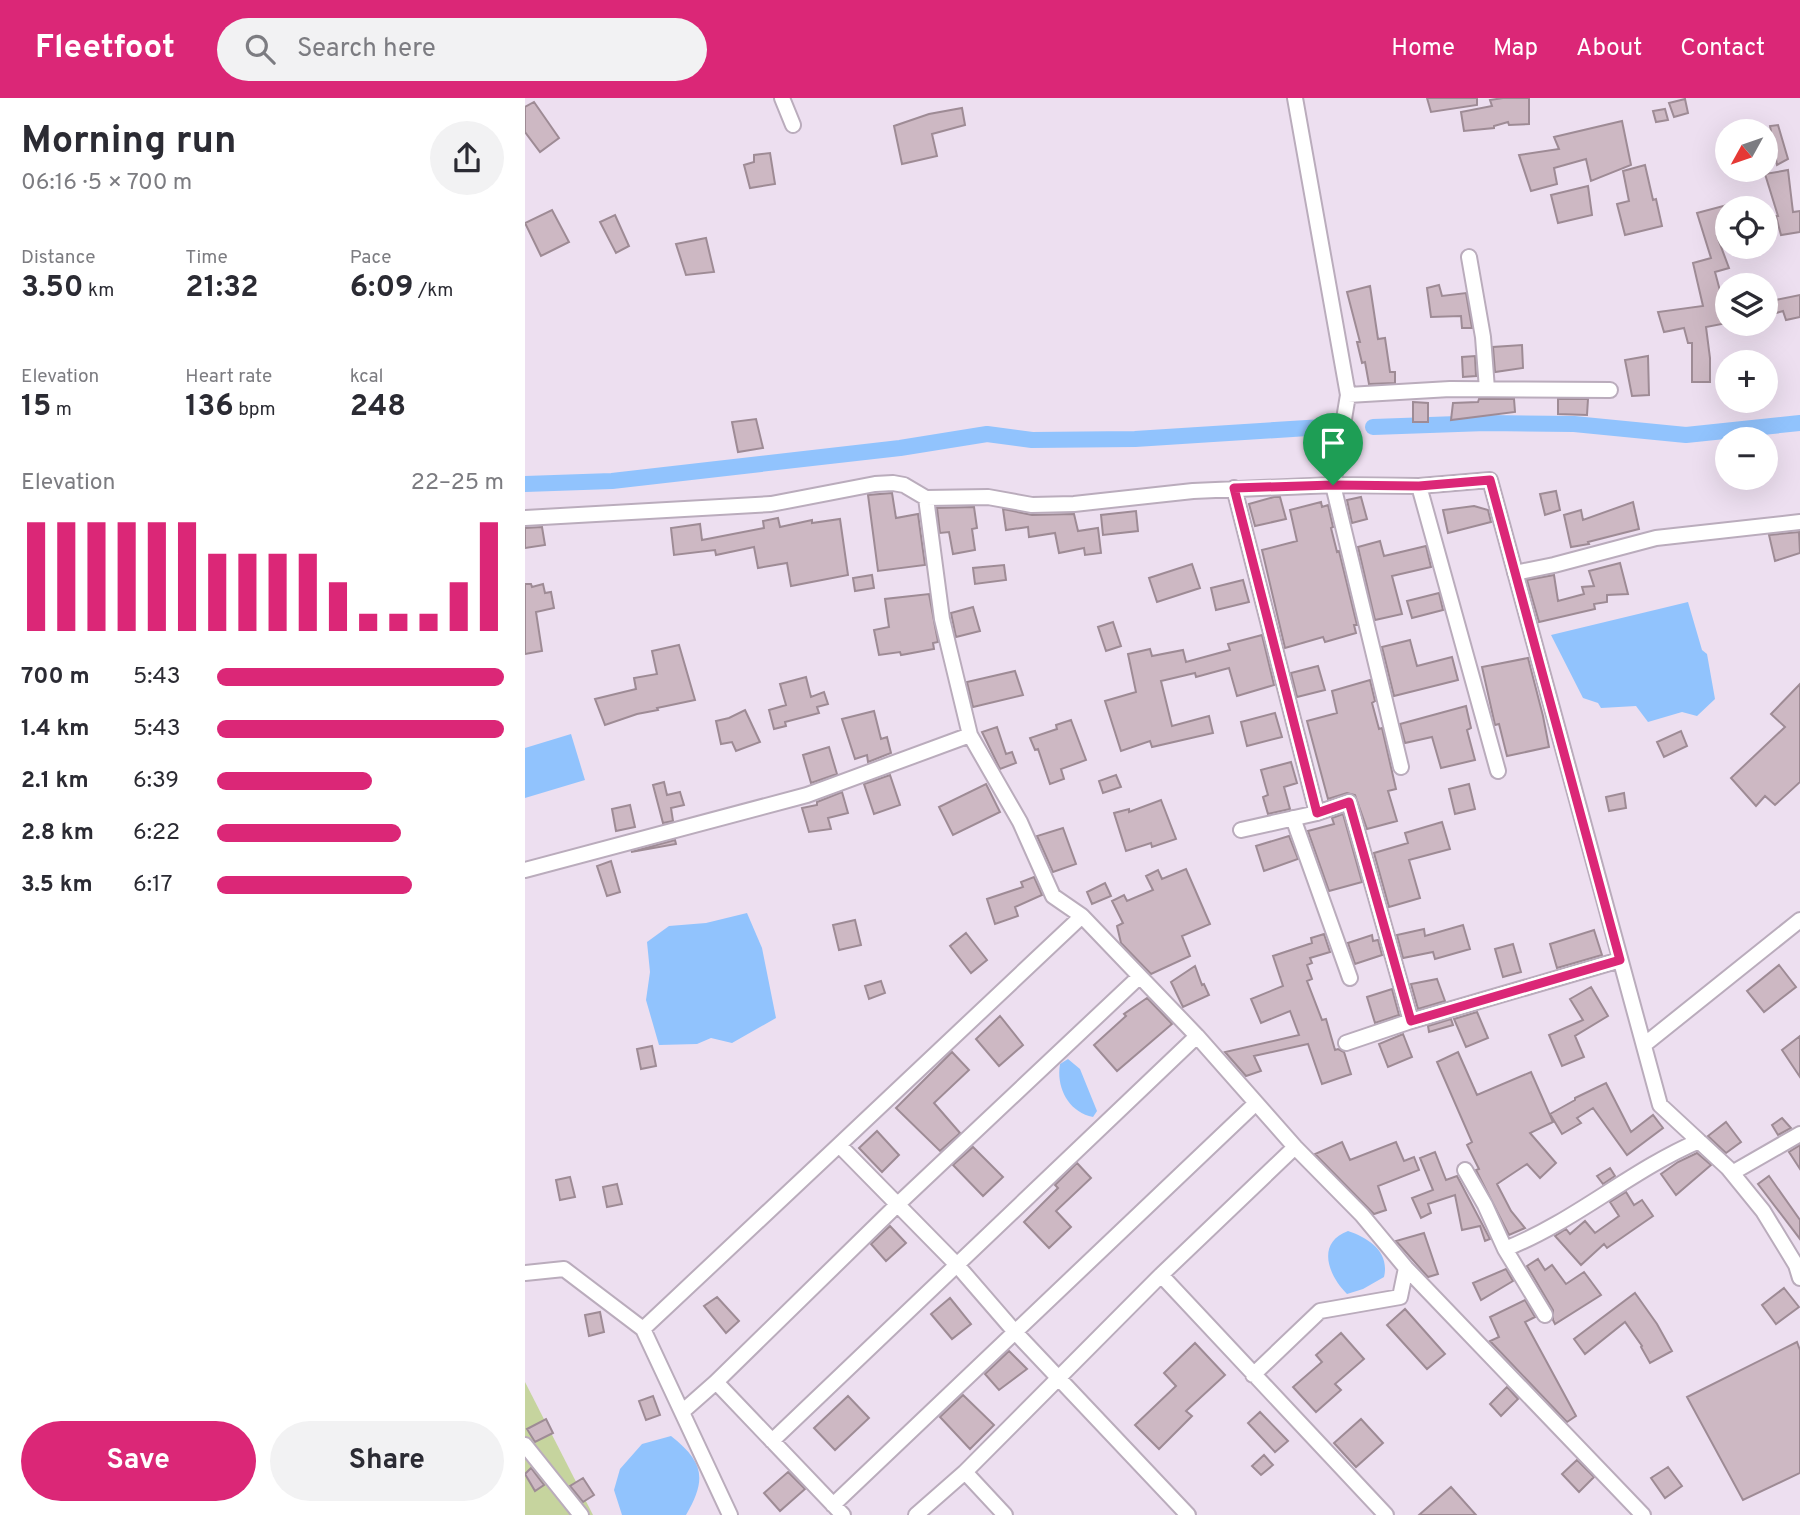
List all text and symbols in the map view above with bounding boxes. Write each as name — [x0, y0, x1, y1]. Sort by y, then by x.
search box — [217, 18, 707, 81]
text: Fleetfoot — [35, 28, 175, 70]
icon: search — [241, 30, 279, 68]
text: Search here — [297, 33, 436, 66]
text: Home — [1391, 34, 1455, 64]
text: Map — [1493, 34, 1538, 64]
text: About — [1576, 34, 1642, 64]
text: Contact — [1680, 34, 1765, 64]
text: Morning run — [21, 118, 237, 167]
north arrow — [1715, 119, 1778, 182]
map controls — [1715, 119, 1778, 490]
button: share — [430, 121, 504, 195]
text: 06:16 · 5 × 700 m — [21, 169, 192, 198]
button: locate — [1715, 196, 1778, 259]
text: Distance — [21, 246, 96, 270]
text: Time — [185, 246, 228, 270]
text: Pace — [350, 246, 391, 270]
text: 3.50 — [21, 270, 84, 307]
text: 21:32 — [185, 270, 259, 307]
text: 6:09 — [350, 270, 414, 307]
button: layers — [1715, 273, 1778, 336]
text: km — [84, 279, 114, 303]
text: /km — [414, 279, 453, 303]
button: + — [1715, 350, 1778, 413]
text: Elevation — [21, 365, 99, 389]
text: Heart rate — [185, 365, 272, 389]
text: kcal — [350, 365, 383, 389]
text: 15 — [21, 389, 51, 426]
text: 136 — [185, 389, 234, 426]
text: 248 — [350, 389, 406, 426]
text: m — [51, 398, 72, 422]
text: bpm — [234, 398, 276, 422]
pin — [1303, 413, 1363, 485]
icon: arrive — [1314, 424, 1352, 462]
button: − — [1715, 427, 1778, 490]
text: Elevation — [21, 469, 116, 498]
text: 22–25 m — [411, 469, 504, 498]
text: 700 m — [21, 663, 90, 692]
text: 5:43 — [133, 663, 181, 692]
text: 1.4 km — [21, 715, 89, 744]
text: 5:43 — [133, 715, 181, 744]
text: 2.1 km — [21, 767, 89, 796]
text: 6:39 — [133, 767, 179, 796]
text: 2.8 km — [21, 819, 94, 848]
text: 6:22 — [133, 819, 180, 848]
text: 3.5 km — [21, 871, 93, 900]
text: 6:17 — [133, 871, 172, 900]
button: Save — [21, 1421, 256, 1501]
button: Share — [270, 1421, 504, 1501]

